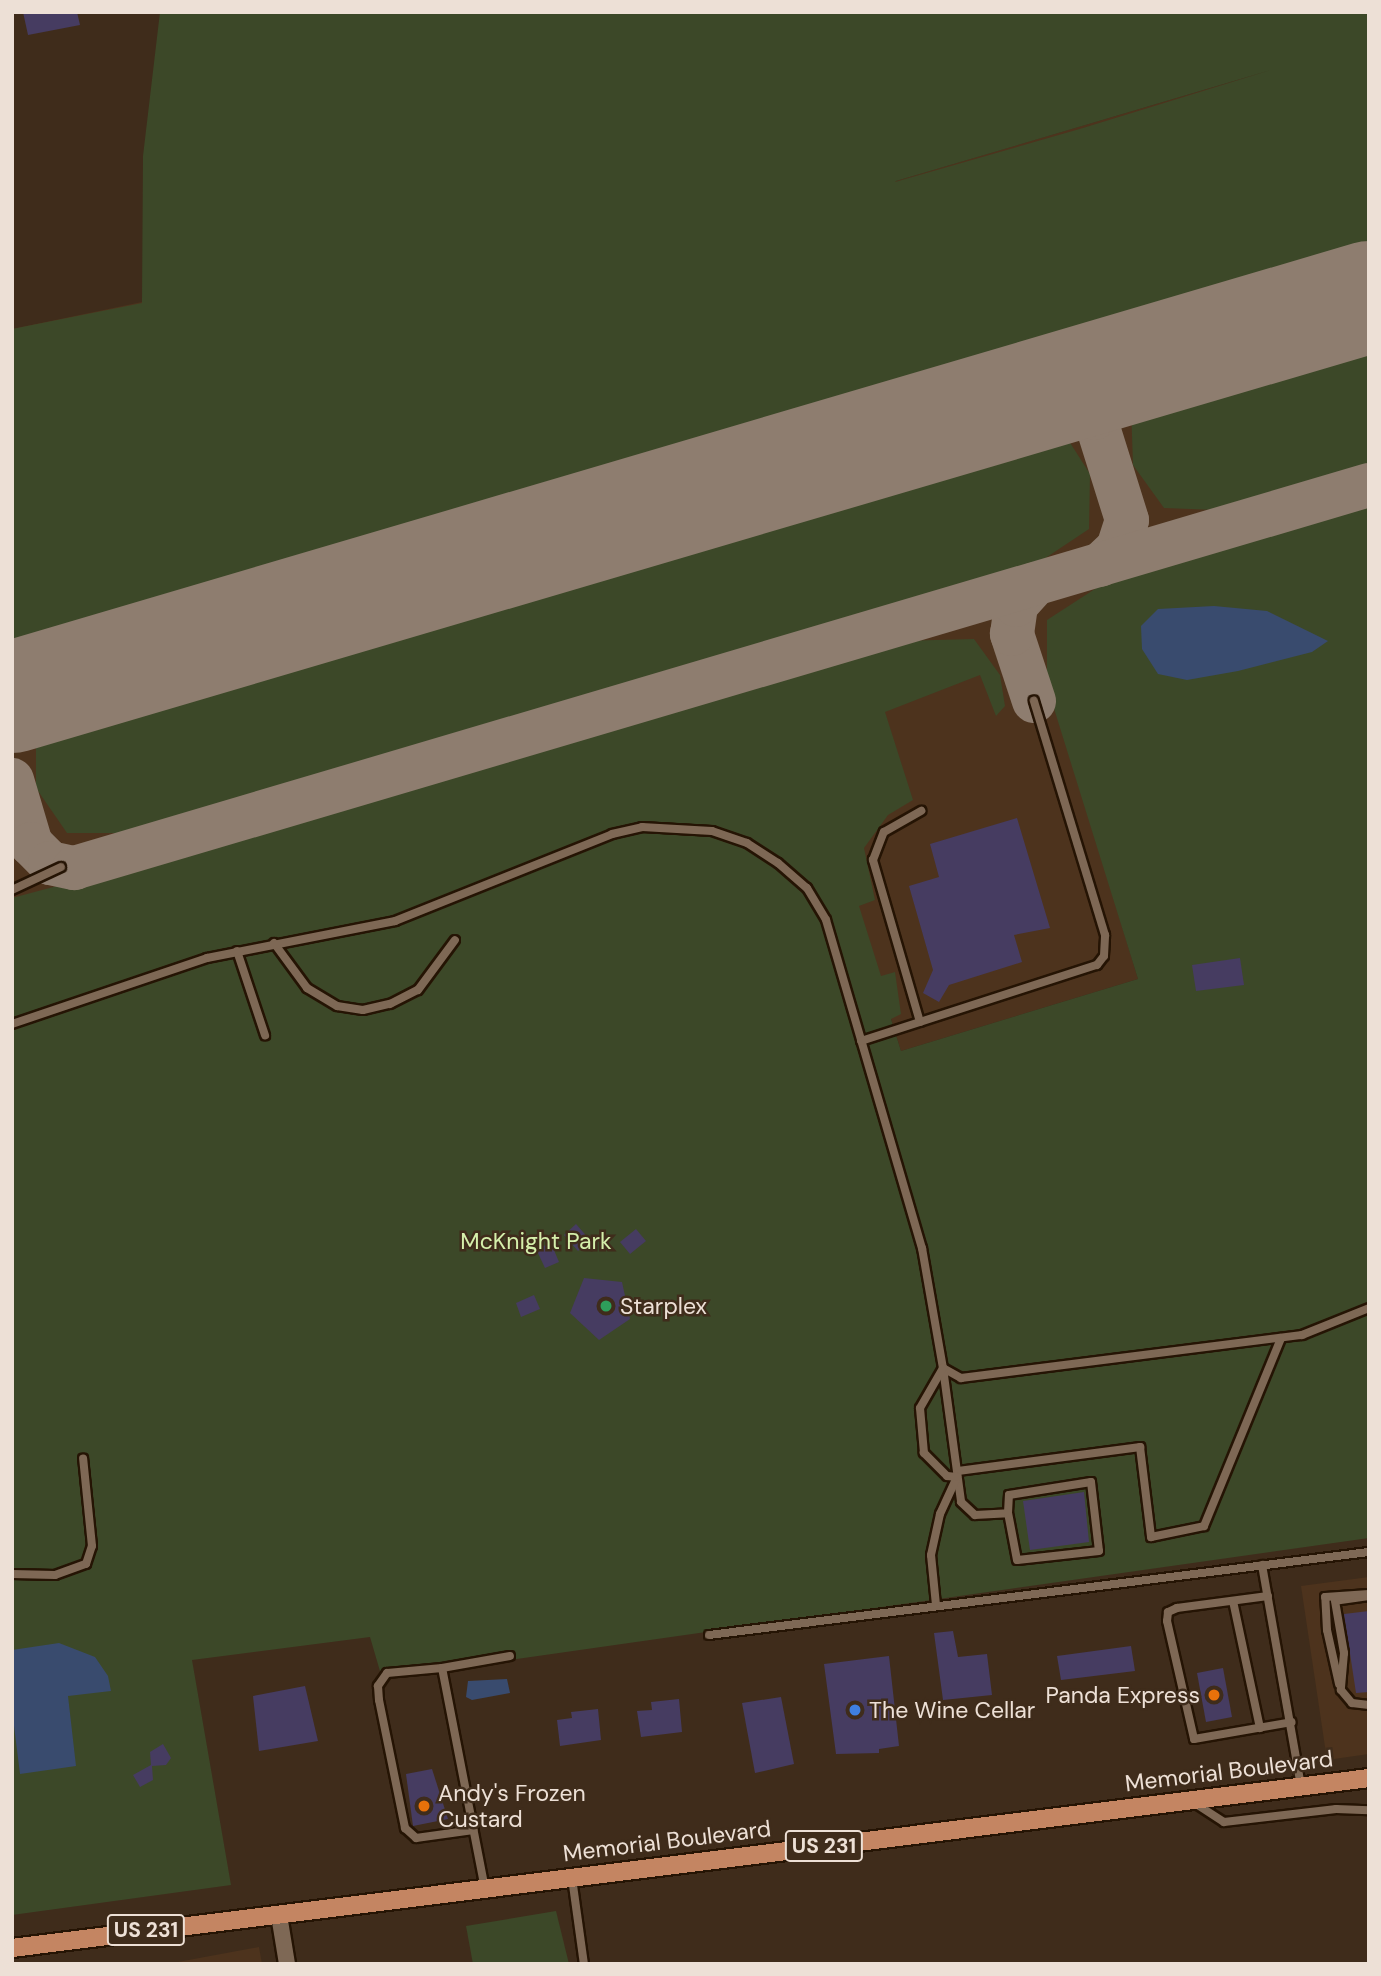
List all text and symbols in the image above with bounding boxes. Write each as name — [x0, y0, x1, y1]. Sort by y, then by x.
park label: McKnight Park — [460, 1227, 612, 1255]
place label: Starplex — [620, 1292, 707, 1320]
marker: Starplex — [598, 1298, 614, 1314]
place label: Panda Express — [1045, 1681, 1200, 1709]
marker: Panda Express — [1206, 1687, 1222, 1703]
place label: The Wine Cellar — [869, 1696, 1035, 1724]
marker: The Wine Cellar — [847, 1702, 863, 1718]
street label: Memorial Boulevard — [1123, 1745, 1335, 1797]
place label: Andy's Frozen Custard — [438, 1779, 586, 1833]
marker: Andy's Frozen Custard — [416, 1798, 432, 1814]
street label: Memorial Boulevard — [561, 1815, 773, 1867]
road number: US 231 — [784, 1828, 864, 1864]
road number: US 231 — [106, 1912, 186, 1948]

